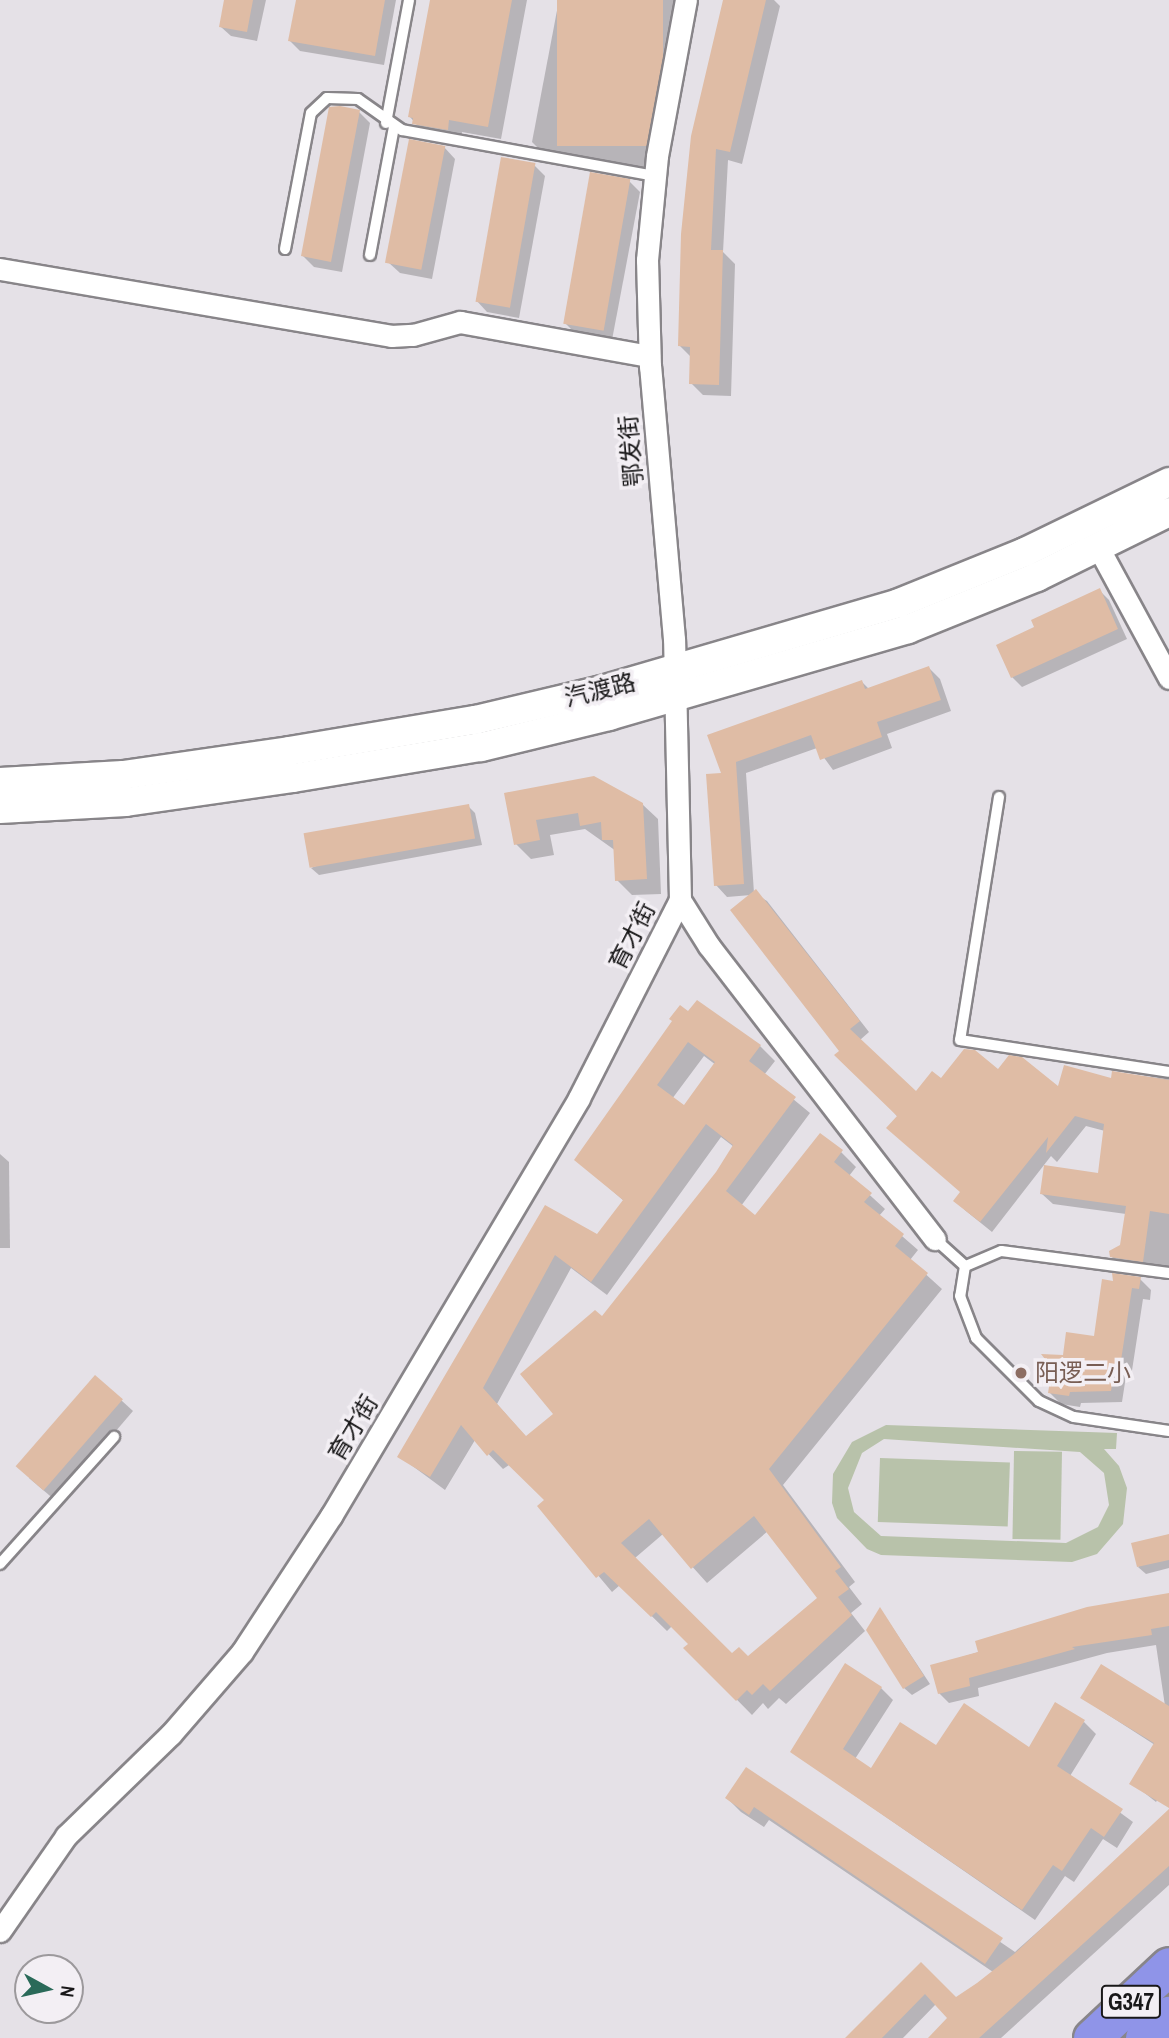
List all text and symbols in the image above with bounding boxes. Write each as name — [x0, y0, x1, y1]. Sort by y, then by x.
street label: 鄂发街 — [614, 414, 648, 488]
street label: 汽渡路 — [562, 667, 638, 713]
street label: 育才街 — [603, 897, 661, 975]
place label: 阳逻二小 — [1035, 1359, 1131, 1387]
marker: 阳逻二小 — [1013, 1365, 1029, 1381]
street label: 育才街 — [322, 1390, 384, 1466]
north arrow — [14, 1954, 84, 2024]
road number: G347 — [1100, 1982, 1162, 2022]
text: N — [54, 1984, 81, 1999]

